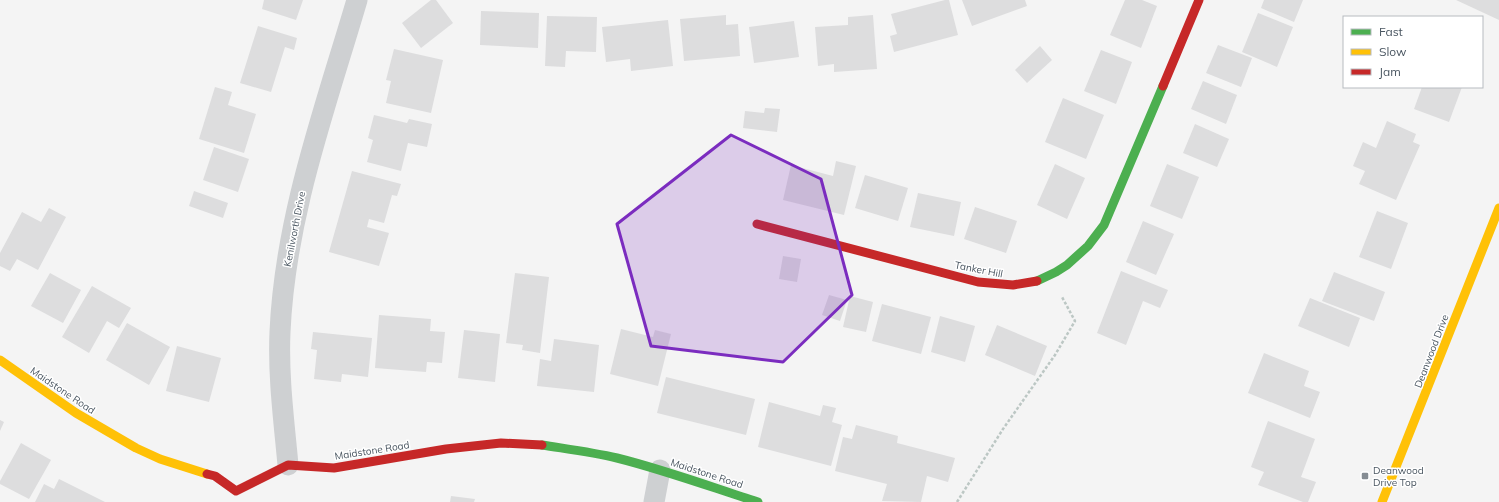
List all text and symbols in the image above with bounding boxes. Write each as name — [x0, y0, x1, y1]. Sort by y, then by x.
legend — [1343, 16, 1483, 88]
text: Fast — [1379, 24, 1403, 39]
text: Slow — [1379, 44, 1407, 59]
text: Jam — [1379, 64, 1401, 79]
street label: Kenilworth Drive — [281, 190, 308, 268]
street label: Tanker Hill — [954, 258, 1004, 281]
street label: Deanwood Drive — [1412, 313, 1451, 390]
street label: Maidstone Road — [28, 364, 98, 417]
street label: Maidstone Road — [334, 438, 410, 463]
street label: Maidstone Road — [669, 456, 745, 491]
place label: Deanwood Drive Top — [1373, 464, 1424, 489]
marker: Deanwood Drive Top — [1360, 471, 1370, 481]

